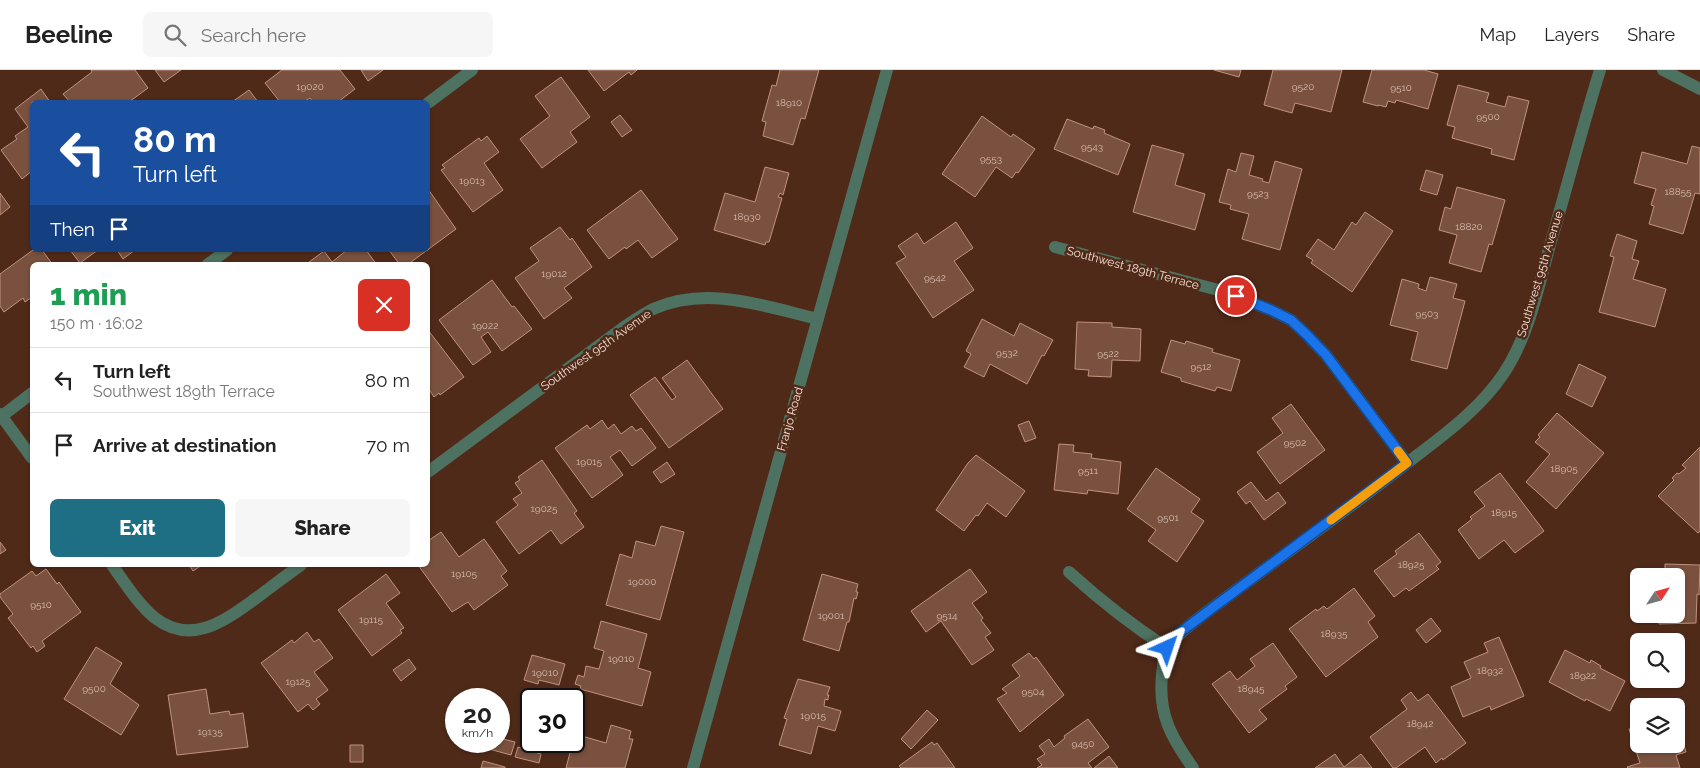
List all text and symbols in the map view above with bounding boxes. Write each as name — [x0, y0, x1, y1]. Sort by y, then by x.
search box — [143, 12, 493, 57]
text: Beeline — [25, 20, 113, 49]
icon: search — [161, 21, 189, 49]
text: Search here — [201, 24, 306, 46]
text: Map — [1480, 24, 1516, 45]
text: Layers — [1544, 24, 1599, 45]
text: Share — [1627, 24, 1675, 45]
house number: 19020 — [296, 81, 324, 92]
house number: 9520 — [1292, 81, 1314, 92]
house number: 9510 — [1390, 82, 1412, 93]
house number: 18910 — [776, 97, 802, 108]
house number: 9500 — [1476, 111, 1500, 122]
text: 80 m — [133, 119, 217, 160]
icon: left — [50, 120, 115, 185]
house number: 9543 — [1081, 141, 1103, 152]
house number: 9553 — [980, 153, 1002, 164]
text: Turn left — [133, 161, 217, 187]
house number: 19013 — [459, 175, 485, 186]
house number: 18855 — [1664, 186, 1692, 197]
house number: 9523 — [1247, 188, 1269, 199]
street label: Southwest 95th Avenue — [1514, 209, 1566, 339]
house number: 18930 — [733, 211, 761, 222]
icon: arrive — [105, 215, 133, 243]
text: Then — [50, 218, 95, 240]
house number: 18820 — [1455, 221, 1483, 232]
street label: Southwest 189th Terrace — [1065, 244, 1201, 292]
house number: 19012 — [541, 268, 567, 279]
house number: 9542 — [924, 272, 946, 283]
pin — [1215, 275, 1257, 317]
text: 1 min — [50, 277, 127, 312]
button: close — [358, 279, 410, 331]
icon: arrive — [1222, 282, 1250, 310]
street label: Southwest 95th Avenue — [538, 307, 654, 393]
house number: 9503 — [1416, 308, 1438, 319]
text: 150 m · 16:02 — [50, 314, 143, 333]
house number: 19022 — [472, 320, 498, 331]
house number: 9532 — [996, 347, 1018, 358]
house number: 9522 — [1097, 348, 1119, 359]
text: Turn left — [93, 360, 170, 382]
house number: 9512 — [1191, 361, 1211, 372]
icon: left — [50, 366, 78, 394]
text: 80 m — [365, 369, 410, 391]
text: Southwest 189th Terrace — [93, 382, 275, 401]
street label: Franjo Road — [774, 385, 806, 453]
icon: arrive — [50, 431, 78, 459]
text: Arrive at destination — [93, 434, 277, 456]
text: 70 m — [366, 434, 410, 456]
house number: 9502 — [1284, 437, 1306, 448]
house number: 19015 — [576, 456, 603, 467]
house number: 18905 — [1550, 463, 1578, 474]
house number: 9511 — [1078, 465, 1099, 476]
button: Exit — [50, 499, 225, 557]
button: Share — [235, 499, 410, 557]
house number: 19025 — [531, 503, 558, 514]
house number: 18915 — [1491, 507, 1517, 518]
house number: 9501 — [1157, 512, 1180, 523]
house number: 18925 — [1398, 559, 1425, 570]
house number: 19105 — [451, 568, 478, 579]
north arrow — [1630, 568, 1685, 622]
map controls — [1630, 568, 1685, 753]
house number: 19000 — [628, 576, 656, 587]
house number: 9510 — [30, 599, 52, 610]
house number: 19001 — [818, 610, 845, 621]
house number: 9514 — [936, 610, 958, 621]
house number: 19115 — [359, 614, 384, 625]
position arrow — [1140, 621, 1192, 673]
house number: 18935 — [1321, 628, 1348, 639]
button: search — [1630, 633, 1685, 688]
house number: 19010 — [608, 653, 634, 664]
house number: 18932 — [1477, 665, 1503, 676]
house number: 19010 — [532, 667, 558, 678]
house number: 18922 — [1570, 670, 1596, 681]
house number: 19125 — [285, 676, 311, 687]
house number: 9500 — [82, 683, 106, 694]
house number: 18945 — [1238, 683, 1265, 694]
house number: 9504 — [1022, 686, 1045, 697]
speed limit sign: 30 — [520, 688, 585, 753]
button: layers — [1630, 698, 1685, 753]
text: 20 — [463, 699, 492, 729]
house number: 19015 — [800, 710, 827, 721]
house number: 18942 — [1407, 718, 1433, 729]
house number: 19135 — [197, 726, 223, 737]
text: km/h — [462, 726, 493, 740]
house number: 9450 — [1072, 738, 1094, 749]

